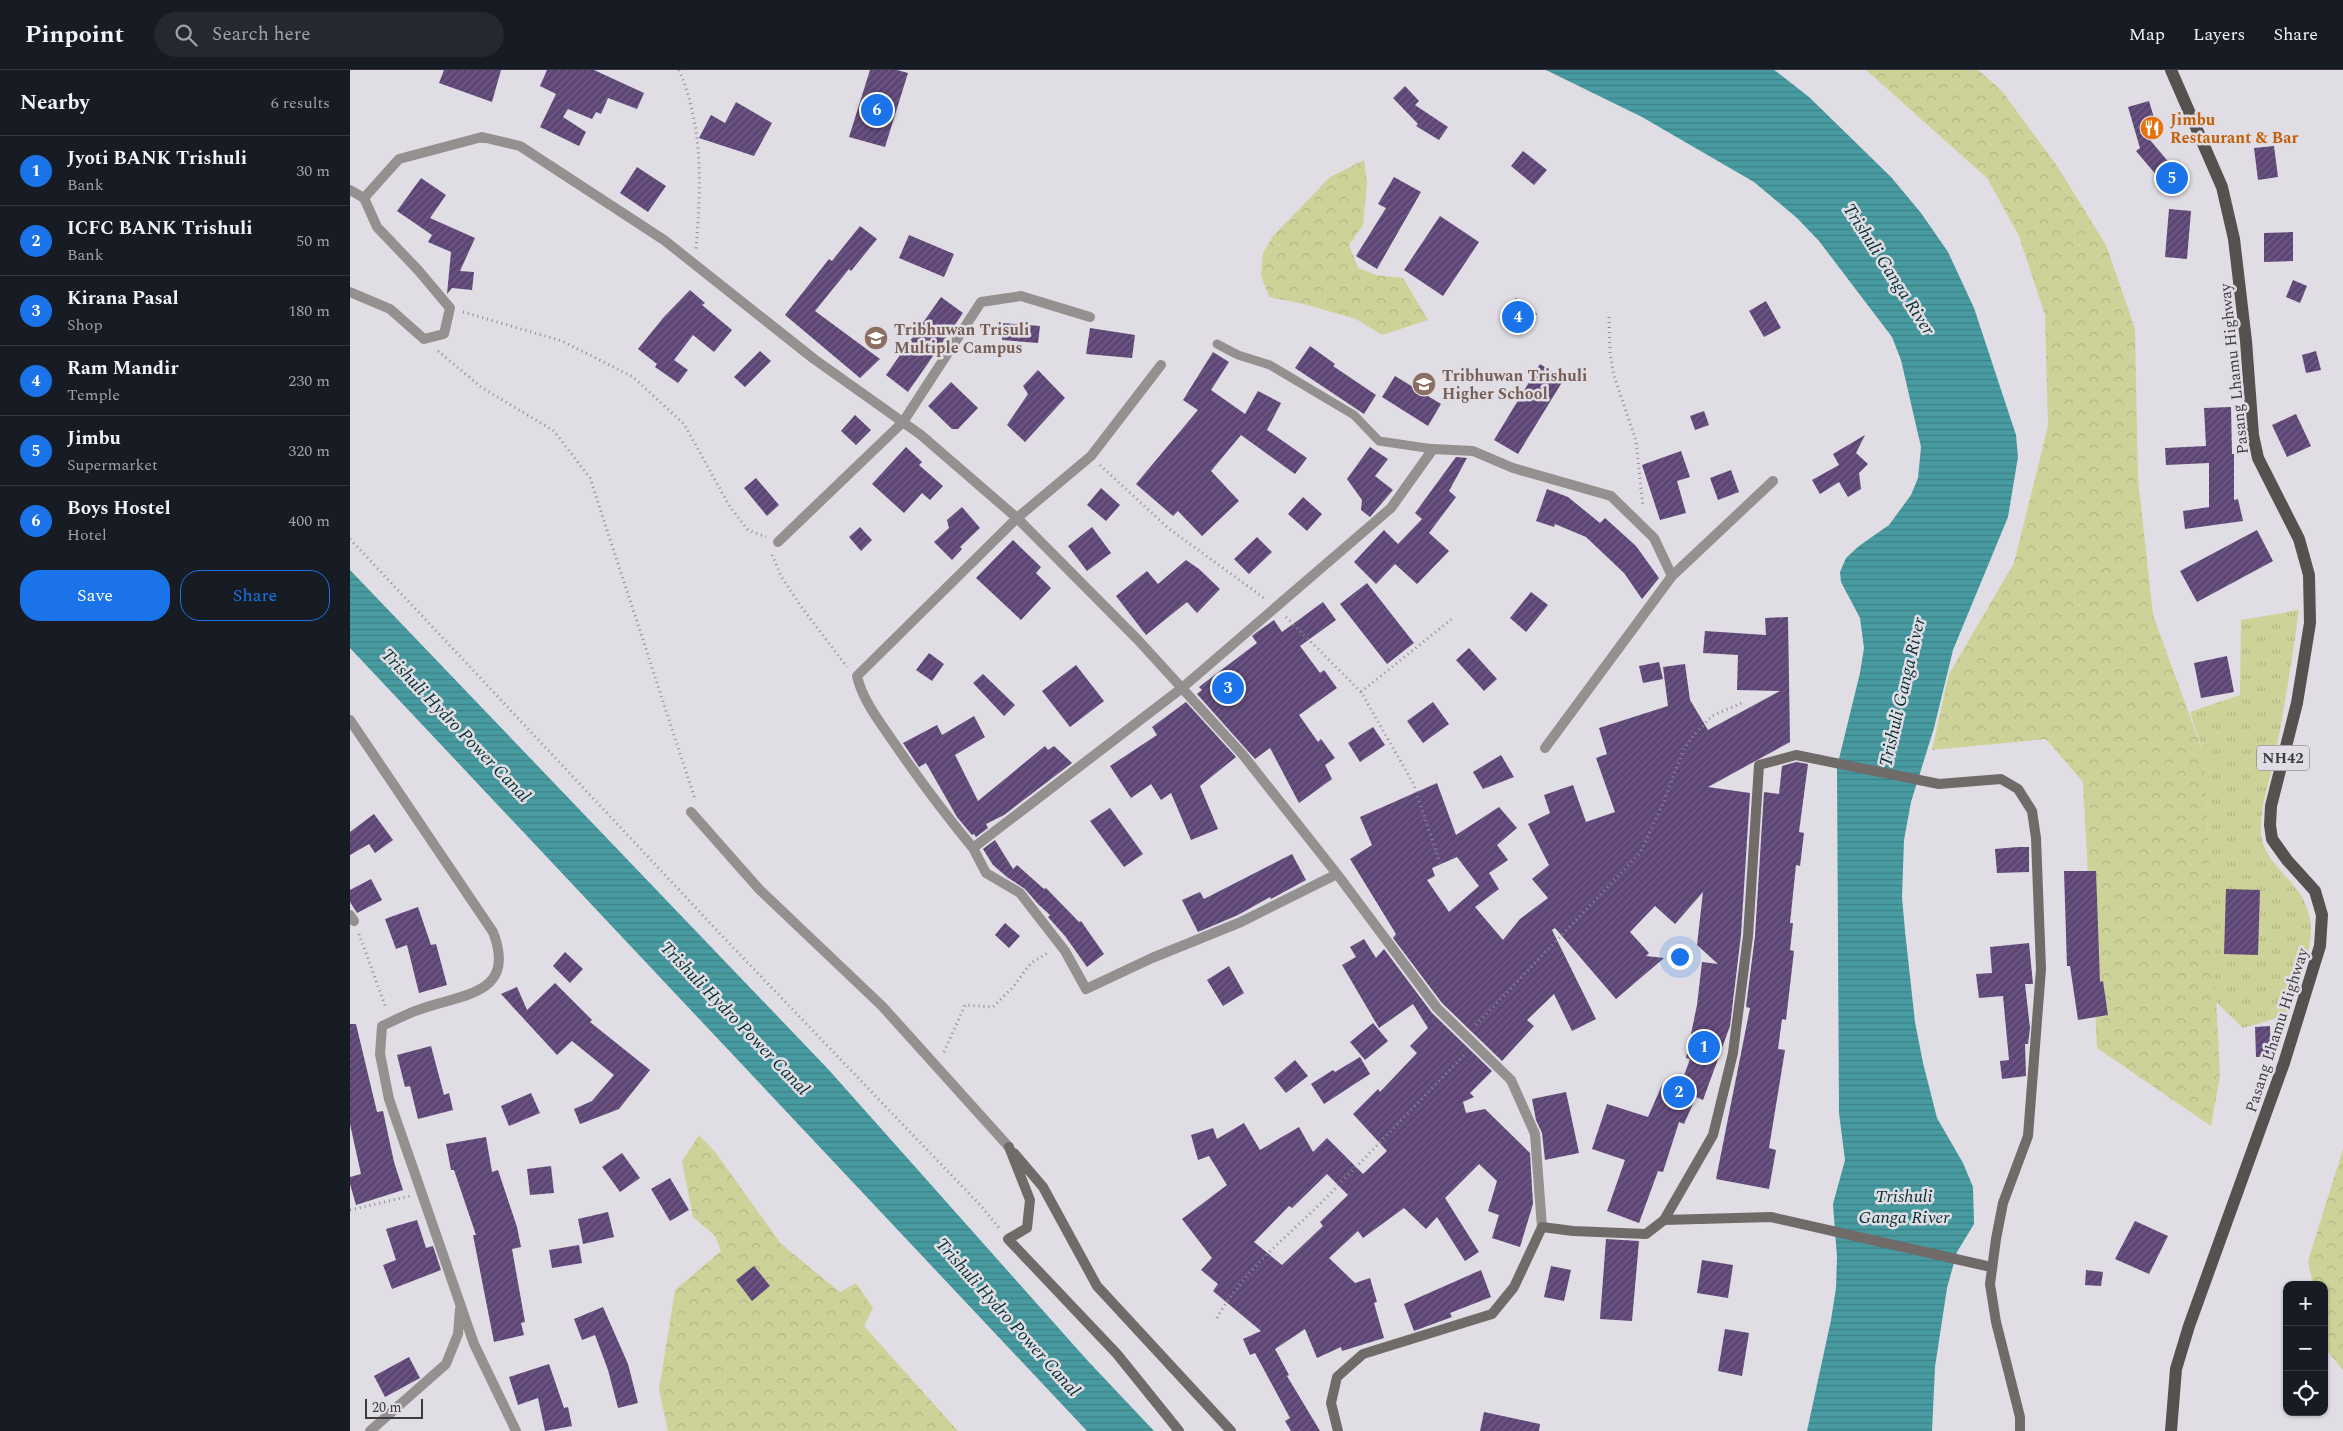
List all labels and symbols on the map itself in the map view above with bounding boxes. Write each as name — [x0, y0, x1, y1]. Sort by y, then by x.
pin: 6 — [861, 91, 893, 129]
place label: Jimbu Restaurant & Bar — [2170, 108, 2298, 150]
restaurant icon: Jimbu Restaurant & Bar — [2139, 115, 2165, 141]
pin: 5 — [2156, 159, 2188, 197]
water label: Trishuli Ganga River — [1836, 198, 1942, 341]
street label: Pasang Lhamu Highway — [2213, 281, 2255, 455]
pin: 4 — [1502, 298, 1534, 336]
place label: Tribhuwan Trisuli Multiple Campus — [894, 318, 1029, 360]
school or university icon: Tribhuwan Trisuli Multiple Campus — [863, 325, 889, 351]
place label: Tribhuwan Trishuli Higher School — [1442, 364, 1587, 406]
school or university icon: Tribhuwan Trishuli Higher School — [1411, 371, 1437, 397]
water label: Trishuli Ganga River — [1872, 614, 1933, 770]
water label: Trishuli Hydro Power Canal — [375, 642, 537, 809]
pin: 3 — [1212, 669, 1244, 707]
road number: NH42 — [2257, 746, 2309, 770]
water label: Trishuli Hydro Power Canal — [654, 935, 816, 1102]
your location — [1667, 944, 1693, 970]
street label: Pasang Lhamu Highway — [2239, 944, 2315, 1116]
pin: 1 — [1688, 1028, 1720, 1066]
pin: 2 — [1663, 1073, 1695, 1111]
water label: Trishuli Ganga River — [1858, 1183, 1950, 1231]
water label: Trishuli Hydro Power Canal — [929, 1232, 1087, 1403]
scale bar — [365, 1396, 422, 1419]

